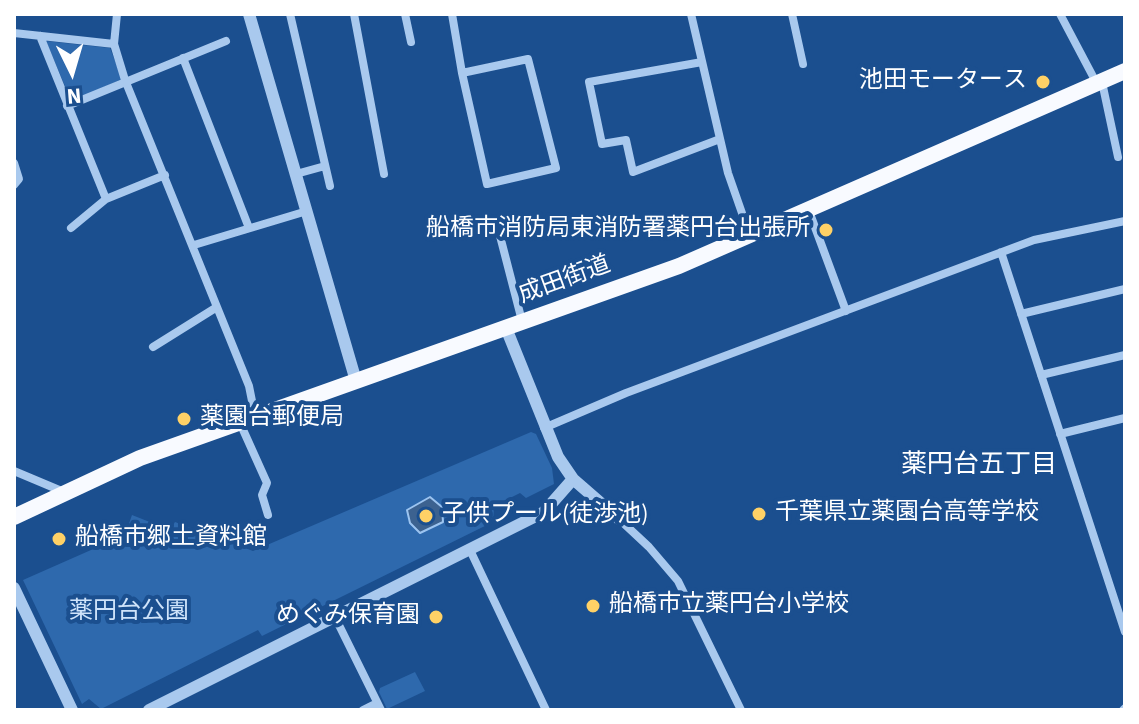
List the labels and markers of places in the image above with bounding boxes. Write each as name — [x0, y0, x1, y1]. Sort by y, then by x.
place label: 池田モータース — [859, 68, 1027, 96]
marker: 池田モータース — [1034, 73, 1052, 91]
place label: 船橋市消防局東消防署薬円台出張所 — [426, 216, 810, 244]
marker: 船橋市消防局東消防署薬円台出張所 — [817, 221, 835, 239]
place label: 薬園台郵便局 — [200, 405, 344, 433]
marker: 薬園台郵便局 — [175, 410, 193, 428]
place label: 千葉県立薬園台高等学校 — [775, 500, 1039, 528]
place label: 子供プール(徒渉池) — [442, 502, 649, 530]
marker: 千葉県立薬園台高等学校 — [750, 505, 768, 523]
marker: 子供プール(徒渉池) — [417, 507, 435, 525]
place label: 船橋市郷土資料館 — [75, 525, 267, 553]
marker: 船橋市郷土資料館 — [50, 530, 68, 548]
place label: 船橋市立薬円台小学校 — [609, 592, 849, 620]
marker: 船橋市立薬円台小学校 — [584, 597, 602, 615]
place label: めぐみ保育園 — [276, 603, 420, 631]
marker: めぐみ保育園 — [427, 608, 445, 626]

